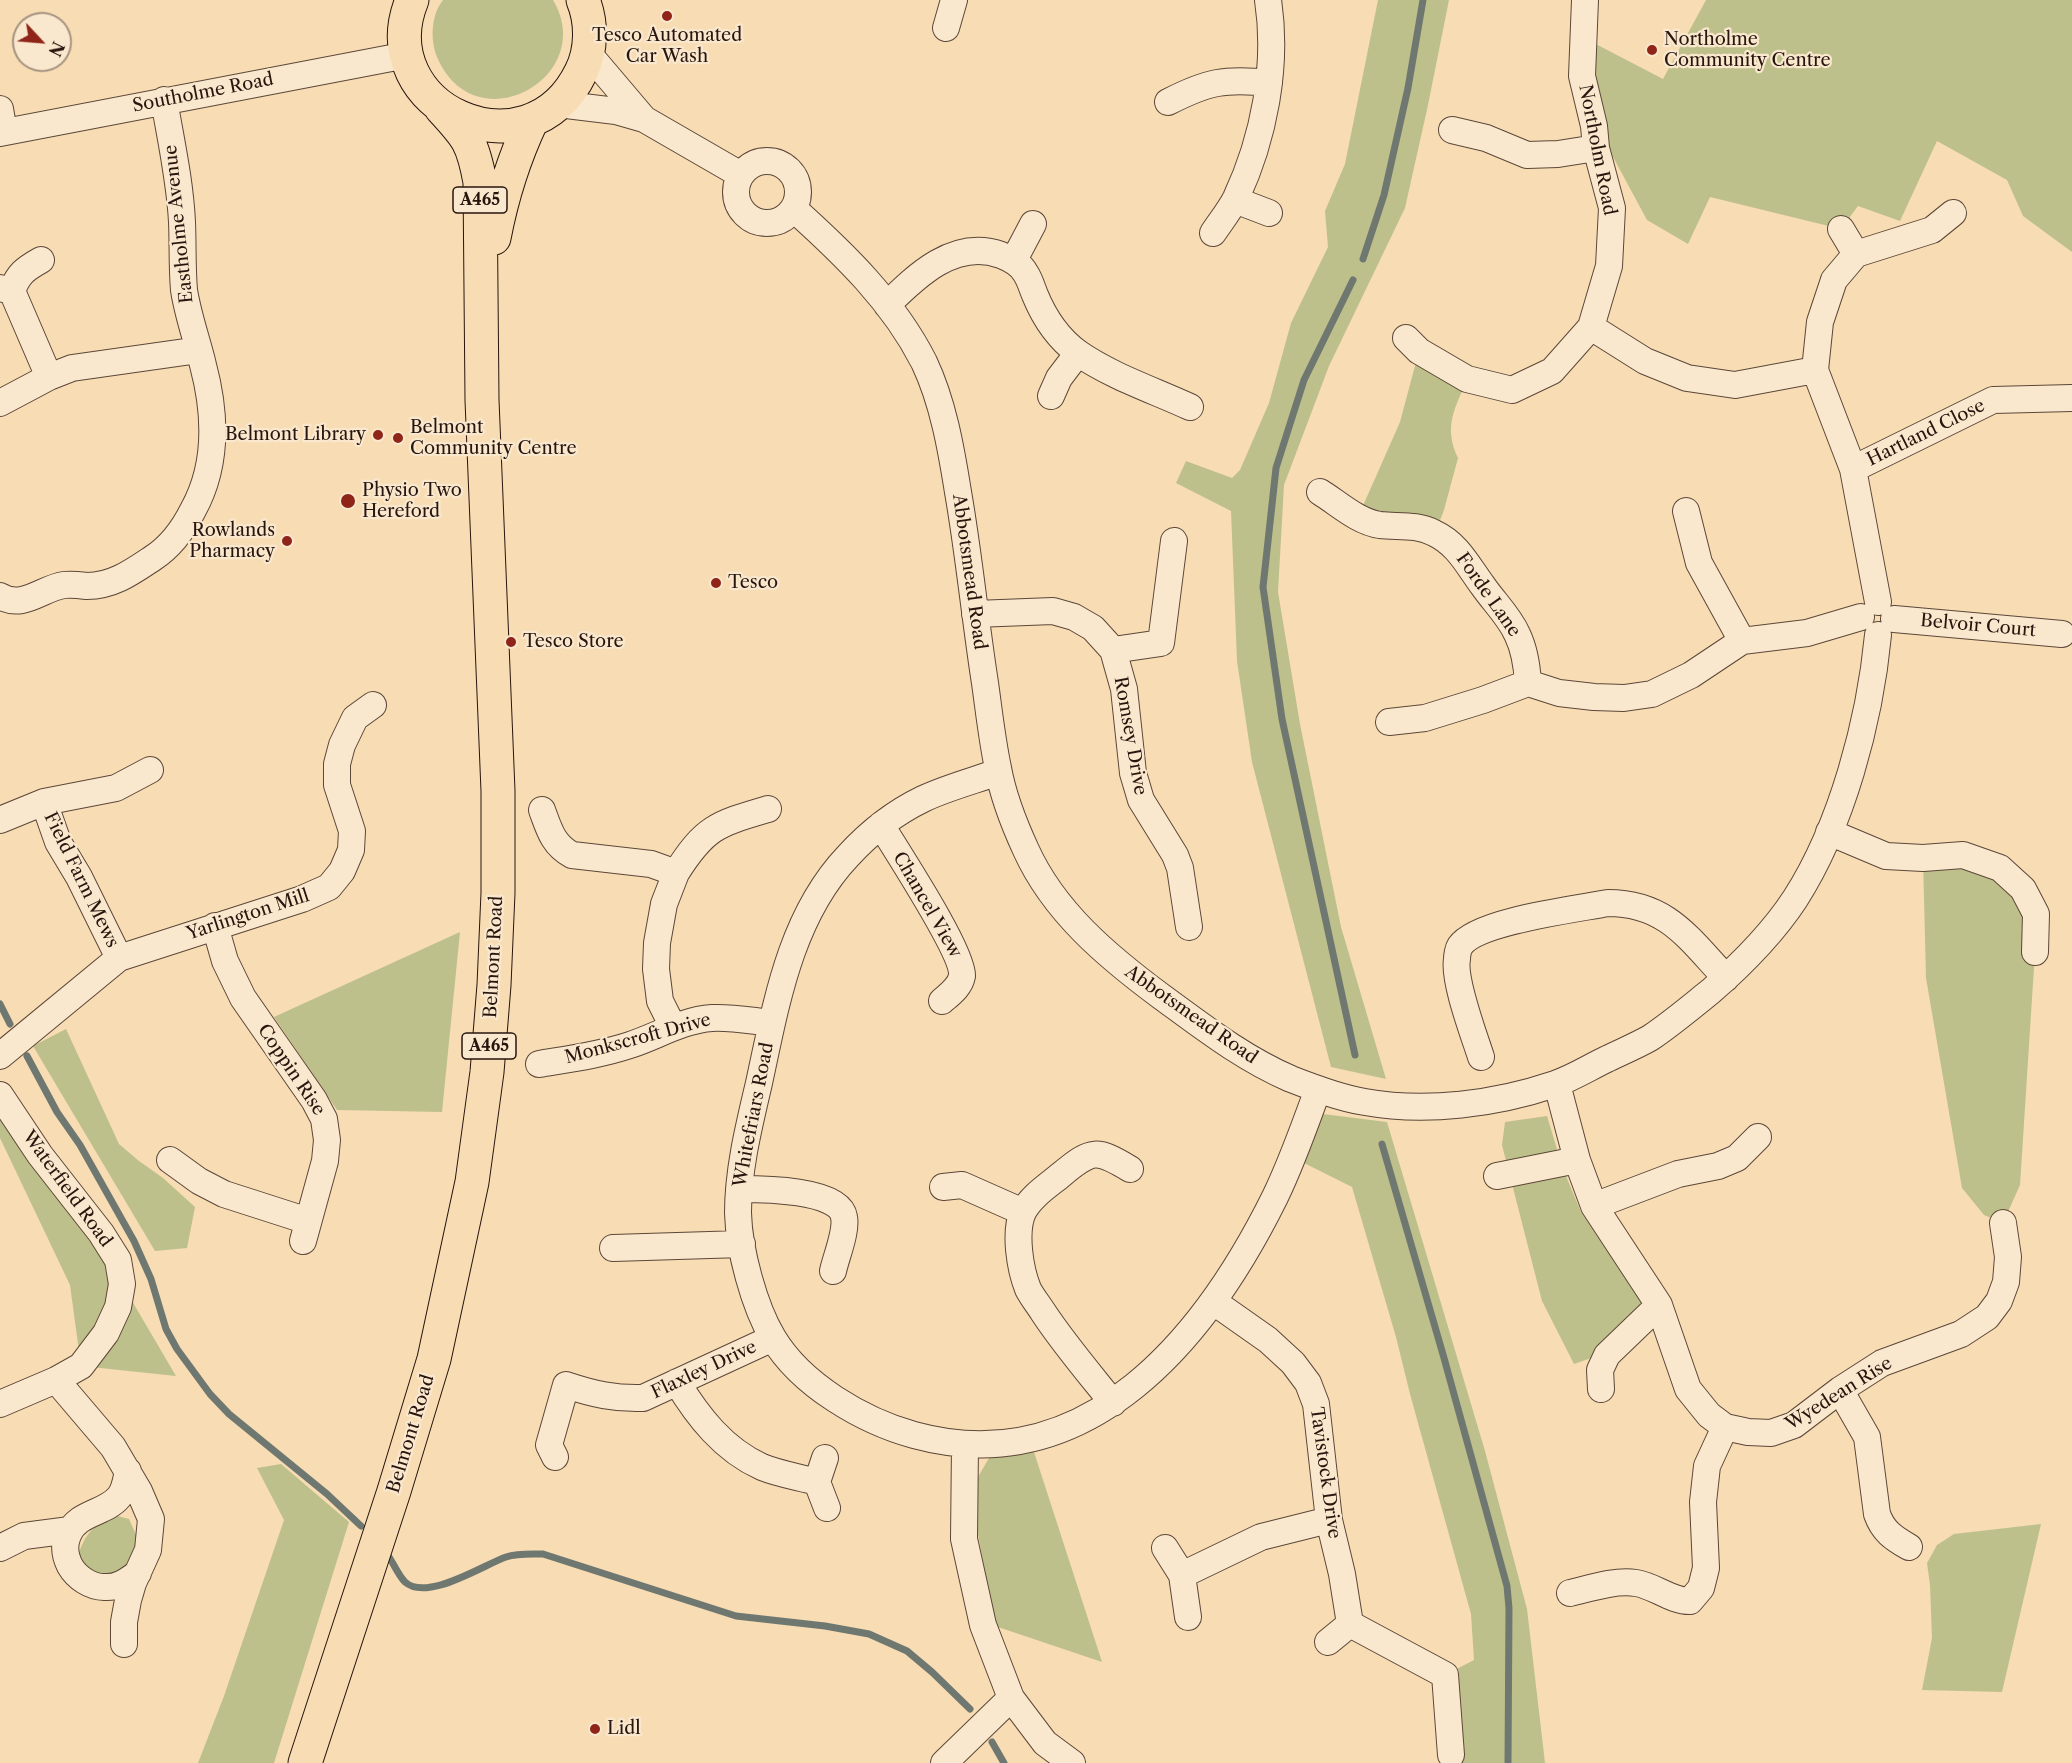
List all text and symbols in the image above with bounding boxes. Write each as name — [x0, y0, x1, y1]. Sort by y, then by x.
marker: Tesco Automated Car Wash — [660, 9, 674, 23]
north arrow — [12, 12, 72, 72]
place label: Tesco Automated Car Wash — [592, 25, 742, 68]
place label: Northolme Community Centre — [1664, 29, 1830, 72]
text: N — [44, 38, 68, 60]
marker: Northolme Community Centre — [1645, 43, 1659, 57]
street label: Southolme Road — [131, 69, 275, 117]
street label: Northolm Road — [1574, 83, 1620, 217]
street label: Eastholme Avenue — [160, 144, 198, 304]
road number: A465 — [453, 187, 507, 213]
street label: Hartland Close — [1863, 395, 1989, 471]
place label: Belmont Community Centre — [410, 417, 576, 460]
place label: Belmont Library — [225, 424, 366, 446]
marker: Belmont Library — [371, 428, 385, 442]
marker: Belmont Community Centre — [391, 431, 405, 445]
place label: Physio Two Hereford — [362, 480, 462, 522]
marker: Physio Two Hereford — [339, 492, 357, 510]
street label: Abbotsmead Road — [947, 493, 991, 651]
place label: Rowlands Pharmacy — [189, 520, 275, 562]
marker: Rowlands Pharmacy — [280, 534, 294, 548]
street label: Forde Lane — [1451, 549, 1525, 641]
place label: Tesco — [728, 572, 778, 594]
marker: Tesco — [709, 576, 723, 590]
street label: Belvoir Court — [1919, 610, 2037, 642]
place label: Tesco Store — [523, 631, 624, 653]
marker: Tesco Store — [504, 635, 518, 649]
street label: Romsey Drive — [1109, 675, 1151, 797]
street label: Field Farm Mews — [39, 809, 123, 951]
street label: Chancel View — [888, 848, 966, 962]
street label: Yarlington Mill — [184, 885, 312, 945]
street label: Belmont Road — [480, 895, 508, 1019]
street label: Abbotsmead Road — [1121, 961, 1261, 1069]
street label: Monkscroft Drive — [563, 1009, 713, 1069]
street label: Coppin Rise — [253, 1020, 329, 1120]
road number: A465 — [462, 1033, 516, 1059]
street label: Whitefriars Road — [729, 1041, 779, 1189]
street label: Waterfield Road — [18, 1127, 116, 1251]
street label: Flaxley Drive — [648, 1336, 760, 1404]
street label: Wyedean Rise — [1782, 1353, 1896, 1435]
street label: Belmont Road — [383, 1372, 439, 1496]
street label: Tavistock Drive — [1305, 1406, 1345, 1540]
place label: Lidl — [607, 1718, 641, 1740]
marker: Lidl — [588, 1722, 602, 1736]

